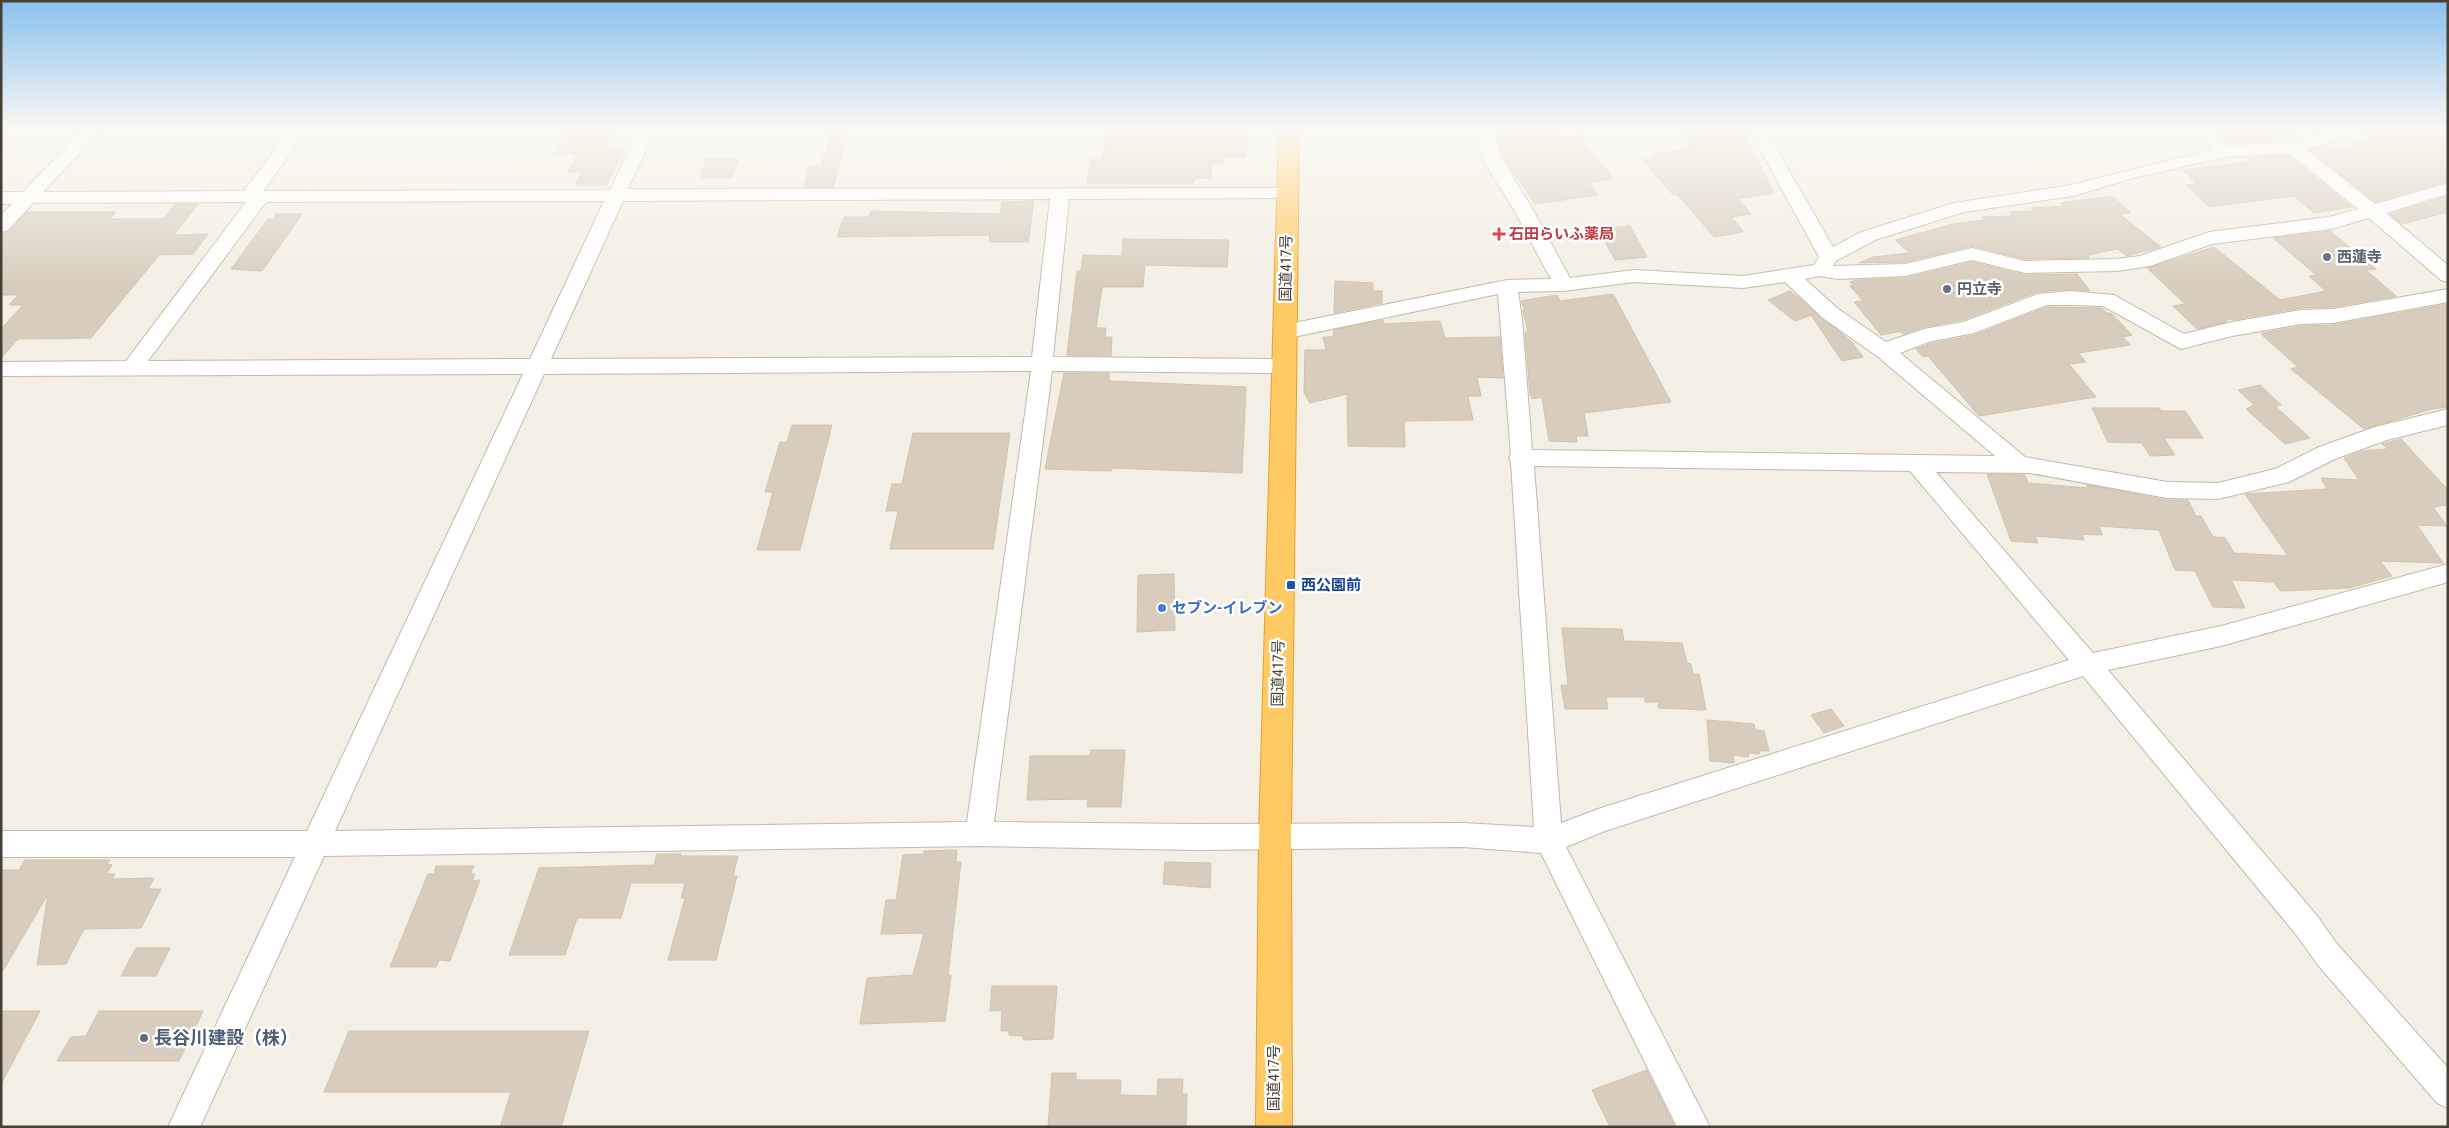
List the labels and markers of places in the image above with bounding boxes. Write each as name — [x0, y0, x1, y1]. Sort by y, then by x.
place label: 石田らいふ薬局 — [1509, 225, 1614, 243]
marker: 石田らいふ薬局 — [1493, 228, 1505, 240]
place label: 西蓮寺 — [2337, 248, 2382, 266]
marker: 西蓮寺 — [2321, 251, 2333, 263]
place label: 円立寺 — [1957, 280, 2002, 298]
marker: 円立寺 — [1941, 283, 1953, 295]
place label: 西公園前 — [1301, 576, 1361, 594]
marker: 西公園前 — [1285, 579, 1297, 591]
place label: セブン-イレブン — [1172, 599, 1282, 617]
marker: セブン-イレブン — [1156, 602, 1168, 614]
place label: 長谷川建設（株） — [154, 1027, 298, 1048]
marker: 長谷川建設（株） — [138, 1032, 150, 1044]

